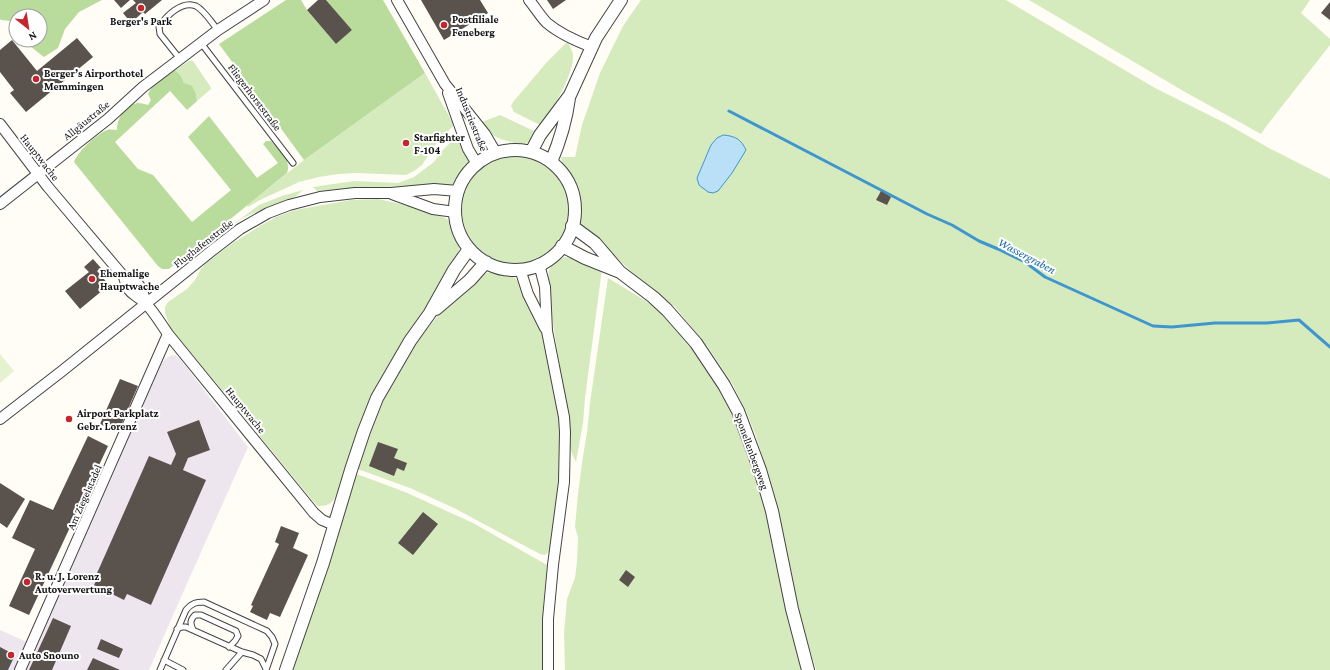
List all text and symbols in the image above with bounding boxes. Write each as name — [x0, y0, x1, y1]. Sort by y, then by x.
marker: Berger's Park — [136, 3, 146, 13]
north arrow — [8, 8, 48, 48]
place label: Postfiliale Feneberg — [452, 13, 499, 38]
place label: Berger's Park — [110, 15, 173, 27]
marker: Postfiliale Feneberg — [439, 20, 449, 30]
text: N — [26, 30, 39, 44]
street label: Fliegerhorststraße — [225, 61, 284, 134]
place label: Berger’s Airporthotel Memmingen — [44, 67, 144, 92]
marker: Berger’s Airporthotel Memmingen — [31, 74, 41, 84]
street label: Industriestraße — [454, 85, 490, 153]
street label: Allgäustraße — [60, 98, 112, 143]
street label: Hauptwache — [17, 131, 62, 183]
place label: Starfighter F-104 — [414, 131, 465, 156]
marker: Starfighter F-104 — [401, 138, 411, 148]
street label: Flughafenstraße — [171, 216, 236, 271]
water label: Wassergraben — [996, 235, 1058, 277]
place label: Ehemalige Hauptwache — [100, 267, 159, 292]
marker: Ehemalige Hauptwache — [87, 274, 97, 284]
street label: Hauptwache — [223, 385, 268, 436]
place label: Airport Parkplatz Gebr. Lorenz — [76, 407, 159, 432]
street label: Sponellenbergweg — [732, 411, 772, 492]
marker: Airport Parkplatz Gebr. Lorenz — [64, 414, 74, 424]
street label: Am Ziegelstadel — [64, 462, 105, 532]
place label: R. u. J. Lorenz Autoverwertung — [34, 570, 113, 595]
marker: R. u. J. Lorenz Autoverwertung — [22, 577, 32, 587]
place label: Auto Snouno — [18, 649, 79, 661]
marker: Auto Snouno — [6, 650, 16, 660]

